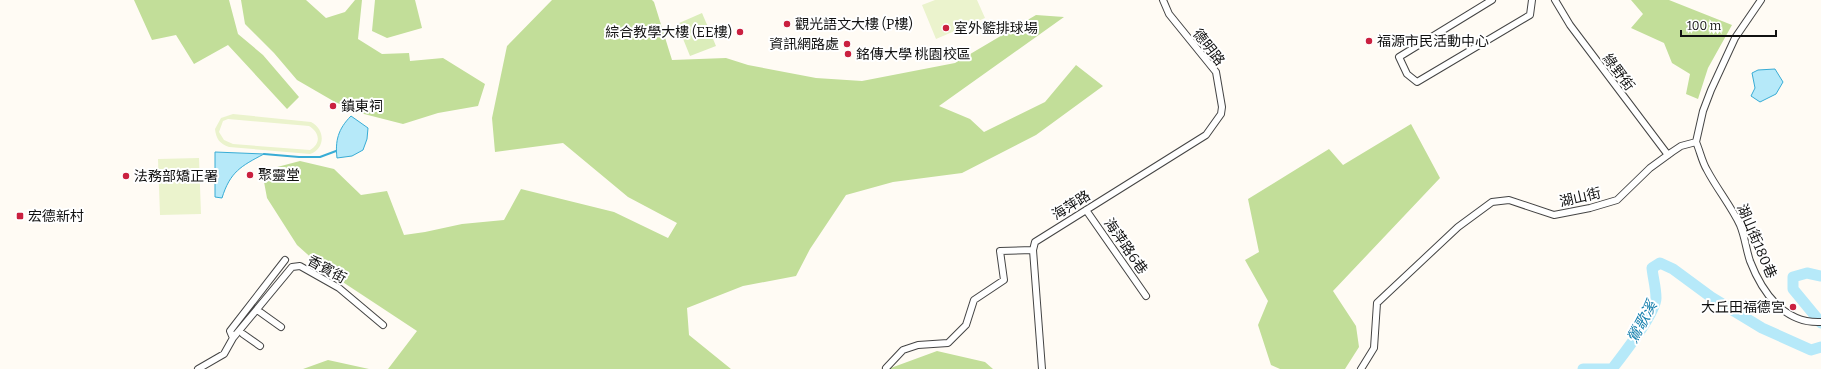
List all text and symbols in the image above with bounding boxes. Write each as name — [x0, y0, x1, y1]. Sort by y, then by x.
scale bar — [1681, 12, 1776, 38]
place label: 觀光語文大樓 (P樓) — [795, 16, 913, 33]
marker: 觀光語文大樓 (P樓) — [782, 19, 792, 29]
text: 100 m — [1687, 19, 1722, 33]
place label: 室外籃排球場 — [954, 20, 1038, 37]
marker: 室外籃排球場 — [941, 23, 951, 33]
place label: 綜合教學大樓 (EE樓) — [605, 24, 732, 41]
street label: 德明路 — [1189, 26, 1228, 69]
marker: 綜合教學大樓 (EE樓) — [735, 27, 745, 37]
place label: 福源市民活動中心 — [1377, 33, 1489, 50]
place label: 資訊網路處 — [769, 36, 839, 53]
marker: 福源市民活動中心 — [1364, 36, 1374, 46]
marker: 資訊網路處 — [842, 39, 852, 49]
place label: 銘傳大學 桃園校區 — [856, 46, 971, 63]
marker: 銘傳大學 桃園校區 — [843, 49, 853, 59]
street label: 綠野街 — [1599, 50, 1638, 94]
place label: 鎮東祠 — [341, 98, 383, 115]
marker: 鎮東祠 — [328, 101, 338, 111]
place label: 聚靈堂 — [258, 167, 300, 184]
place label: 法務部矯正署 — [134, 168, 218, 185]
marker: 聚靈堂 — [245, 170, 255, 180]
marker: 法務部矯正署 — [121, 171, 131, 181]
street label: 湖山街 — [1558, 184, 1602, 210]
street label: 海萍路 — [1049, 187, 1094, 224]
street label: 湖山街180巷 — [1733, 201, 1780, 281]
place label: 宏德新村 — [28, 208, 84, 225]
marker: 宏德新村 — [15, 211, 25, 221]
street label: 海萍路6巷 — [1100, 215, 1151, 277]
street label: 香賓街 — [304, 252, 349, 287]
water label: 鶯歌溪 — [1623, 296, 1661, 346]
place label: 大丘田福德宮 — [1701, 299, 1785, 316]
marker: 大丘田福德宮 — [1788, 302, 1798, 312]

